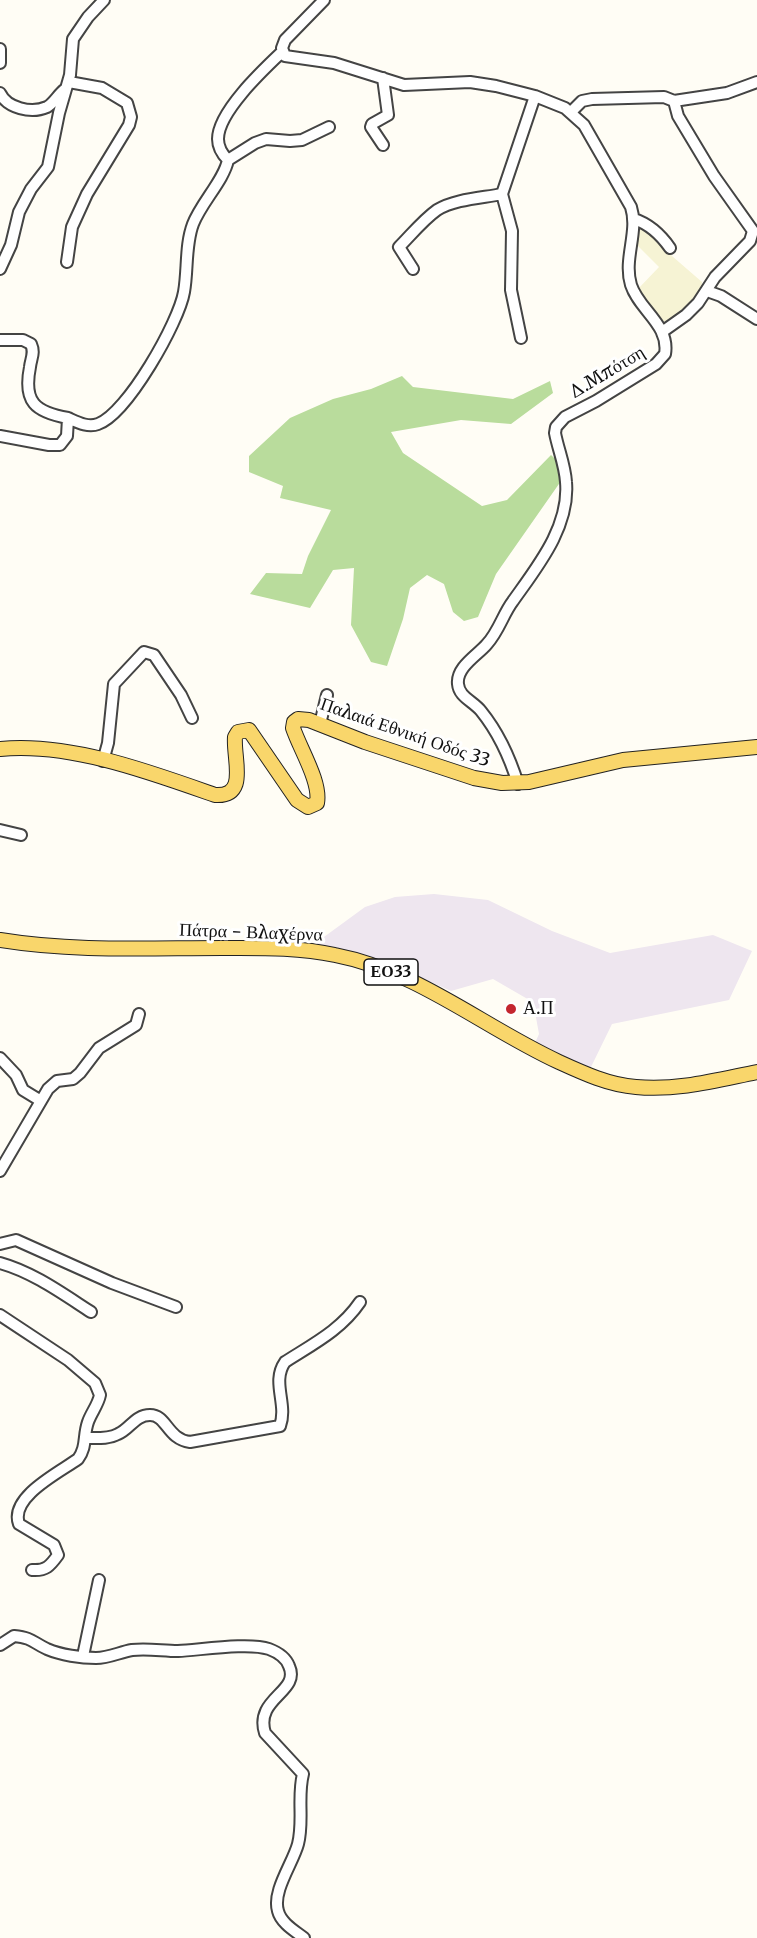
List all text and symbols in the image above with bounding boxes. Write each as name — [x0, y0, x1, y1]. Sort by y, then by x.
street label: Δ.Μπότση — [565, 342, 649, 404]
street label: Παλαιά Εθνική Οδός 33 — [317, 694, 493, 772]
street label: Πάτρα - Βλαχέρνα — [179, 920, 323, 946]
road number: ΕΟ33 — [364, 959, 418, 985]
place label: Α.Π — [523, 998, 554, 1020]
marker: Α.Π — [504, 1002, 518, 1016]

